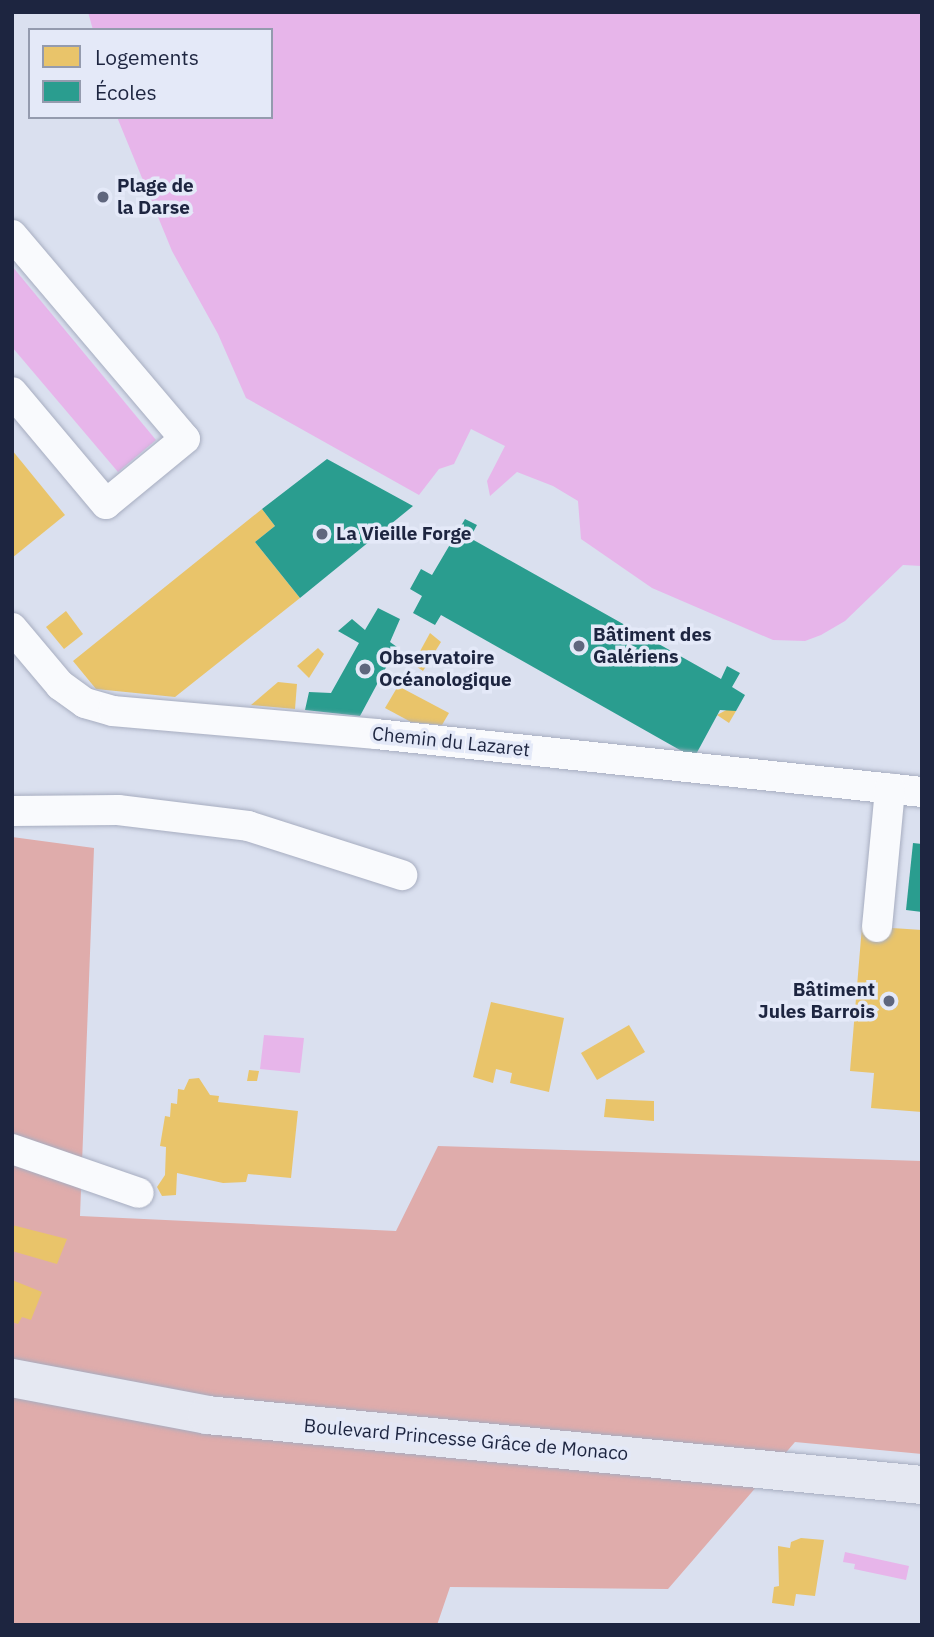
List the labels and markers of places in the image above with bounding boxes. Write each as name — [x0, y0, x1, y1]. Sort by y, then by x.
place label: Plage de la Darse — [117, 175, 194, 219]
marker: Plage de la Darse — [95, 189, 111, 205]
place label: La Vieille Forge — [336, 523, 472, 545]
marker: La Vieille Forge — [314, 526, 330, 542]
place label: Bâtiment des Galériens — [593, 624, 712, 668]
marker: Bâtiment des Galériens — [571, 638, 587, 654]
place label: Observatoire Océanologique — [379, 647, 512, 691]
marker: Observatoire Océanologique — [357, 661, 373, 677]
place label: Bâtiment Jules Barrois — [758, 979, 875, 1023]
marker: Bâtiment Jules Barrois — [881, 993, 897, 1009]

